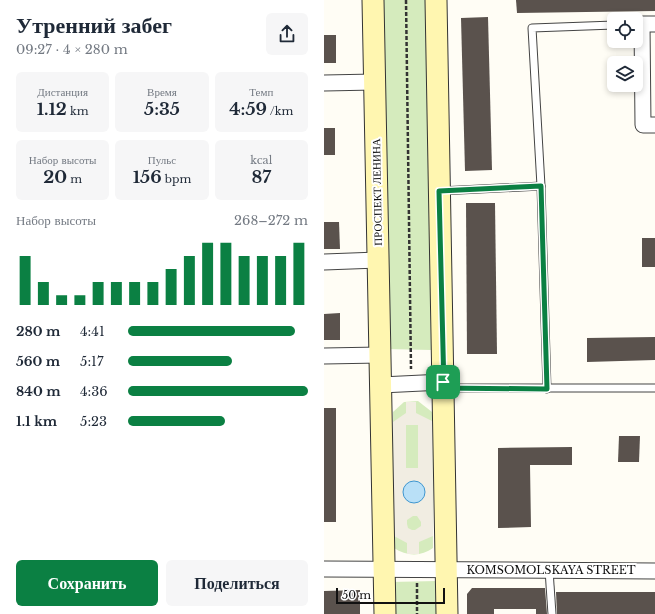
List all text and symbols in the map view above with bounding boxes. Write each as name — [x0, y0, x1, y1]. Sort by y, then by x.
text: Утренний забег — [16, 12, 172, 39]
map controls — [607, 12, 643, 92]
button: locate — [607, 12, 643, 48]
button: share — [266, 13, 308, 55]
text: 09:27 · 4 × 280 m — [16, 41, 128, 58]
button: layers — [607, 56, 643, 92]
text: Дистанция — [37, 85, 88, 99]
text: Время — [147, 85, 177, 99]
text: Темп — [249, 85, 273, 99]
text: 1.12 — [37, 99, 67, 120]
text: 5:35 — [144, 99, 180, 120]
text: 4:59 — [229, 99, 267, 120]
text: km — [67, 104, 89, 118]
text: /km — [267, 104, 293, 118]
street label: ПРОСПЕКТ ЛЕНИНА — [369, 138, 385, 246]
text: Набор высоты — [29, 153, 96, 167]
text: Пульс — [148, 153, 176, 167]
text: kcal — [250, 153, 272, 167]
text: 20 — [43, 167, 67, 188]
text: 156 — [133, 167, 162, 188]
text: 87 — [252, 167, 271, 188]
text: m — [67, 172, 82, 186]
text: bpm — [162, 172, 191, 186]
text: Набор высоты — [16, 212, 96, 229]
text: 268–272 m — [234, 212, 308, 229]
text: 280 m — [16, 323, 60, 340]
text: 4:41 — [80, 323, 105, 340]
text: 560 m — [16, 353, 60, 370]
text: 5:17 — [80, 353, 103, 370]
pin — [426, 365, 460, 399]
icon: arrive — [432, 371, 454, 393]
text: 840 m — [16, 383, 61, 400]
text: 4:36 — [80, 383, 108, 400]
text: 1.1 km — [16, 413, 57, 430]
text: 5:23 — [80, 413, 107, 430]
button: Сохранить — [16, 560, 158, 606]
button: Поделиться — [166, 560, 308, 606]
street label: KOMSOMOLSKAYA STREET — [467, 563, 636, 577]
scale bar — [336, 586, 445, 605]
text: 50 m — [342, 588, 371, 602]

